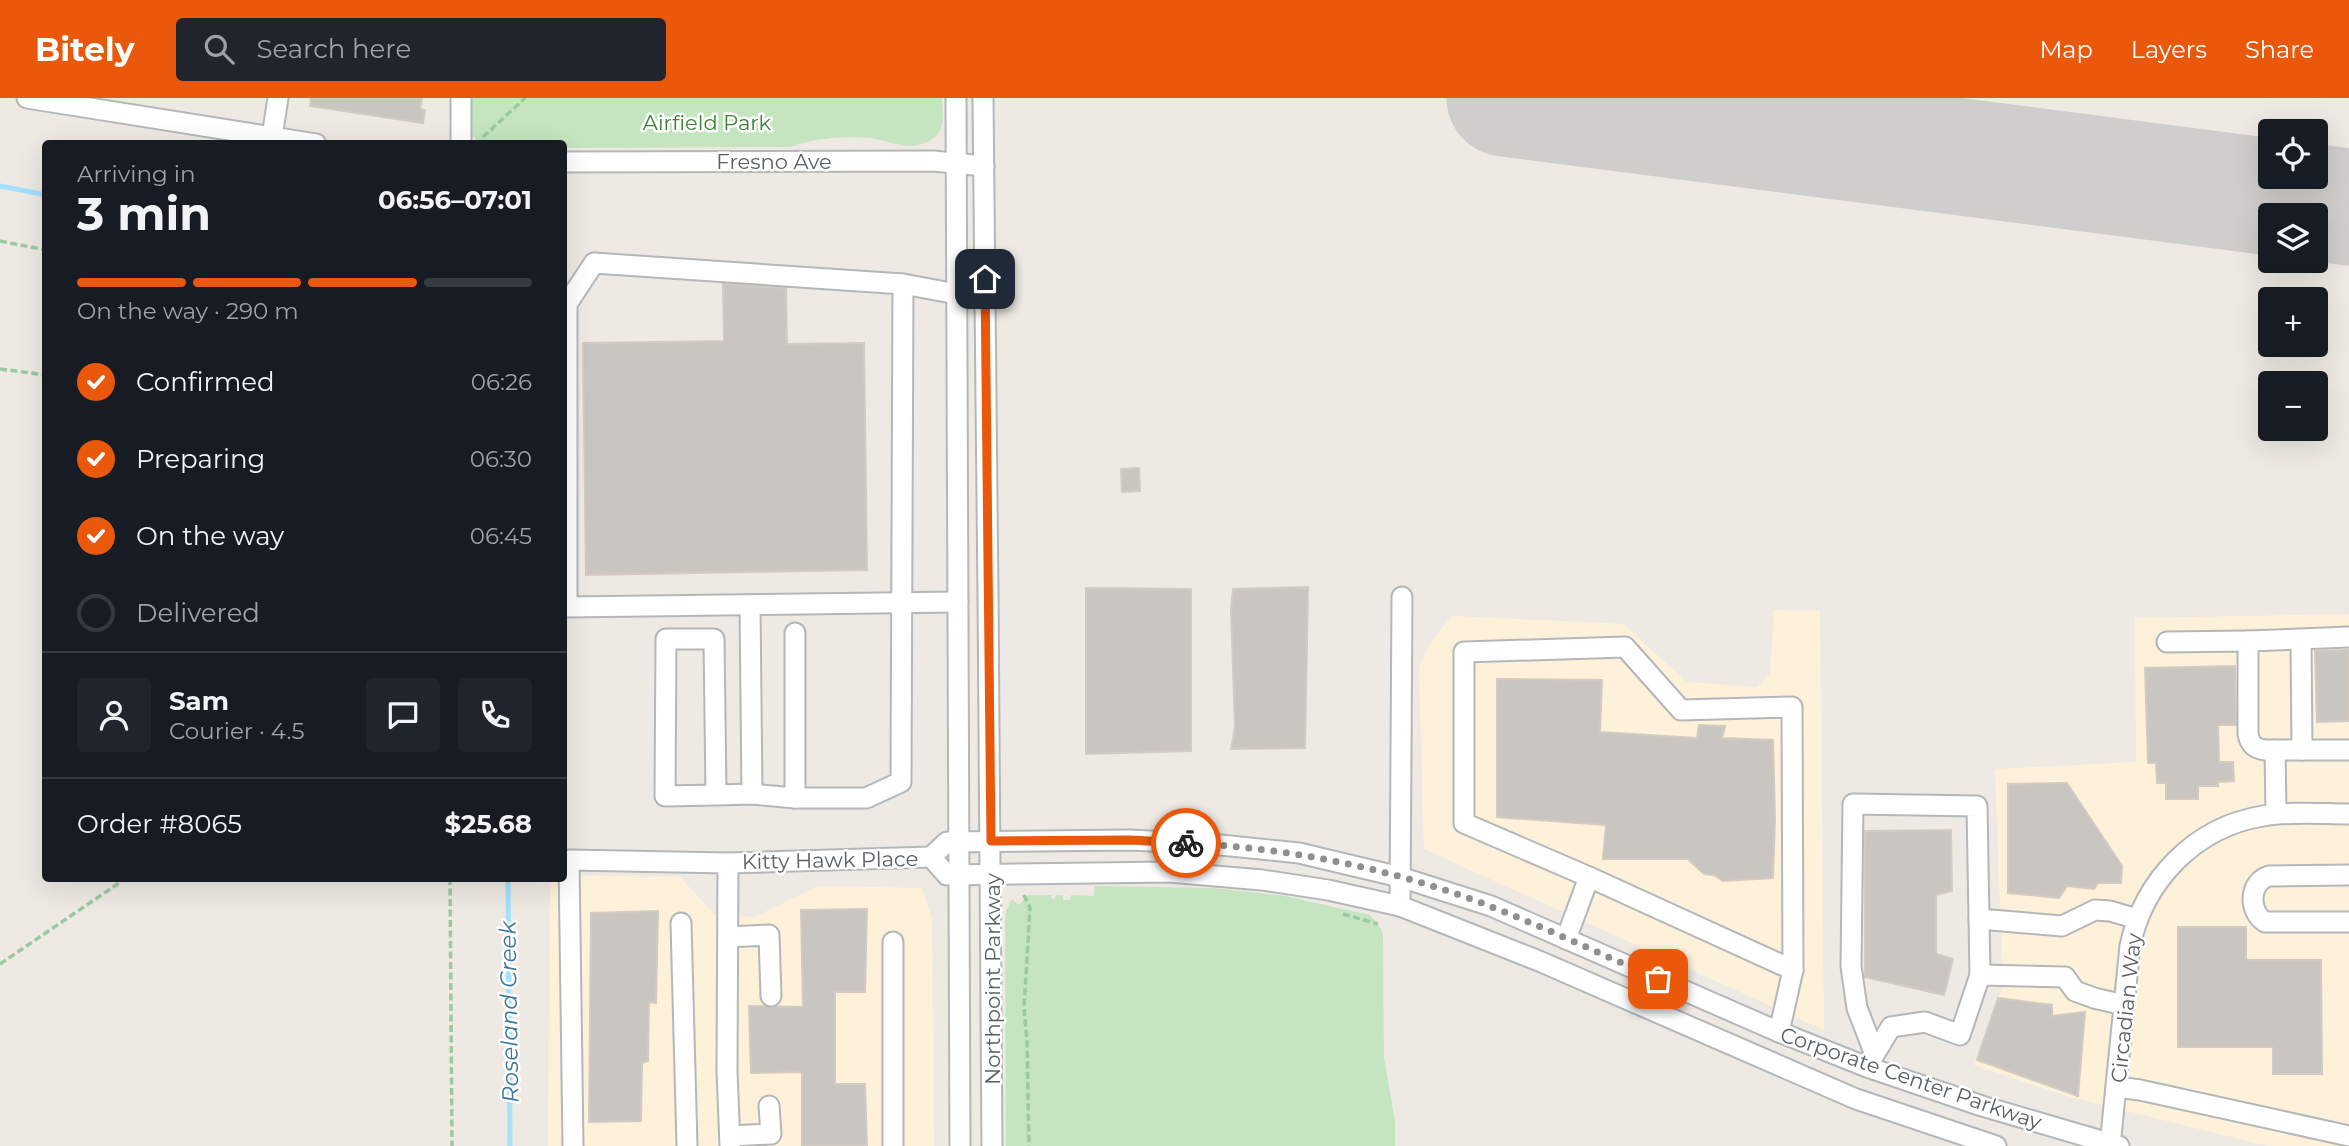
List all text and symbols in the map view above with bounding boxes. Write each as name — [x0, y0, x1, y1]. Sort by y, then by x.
search box — [176, 18, 666, 81]
text: Bitely — [35, 29, 134, 69]
icon: search — [200, 30, 238, 68]
text: Search here — [256, 33, 411, 65]
text: Map — [2039, 35, 2093, 64]
text: Layers — [2131, 35, 2207, 64]
text: Share — [2245, 35, 2314, 64]
park label: Airfield Park — [643, 110, 772, 135]
map controls — [2258, 119, 2328, 441]
button: locate — [2258, 119, 2328, 189]
street label: Fresno Ave — [716, 149, 832, 174]
text: Arriving in — [77, 160, 196, 188]
text: 06:56–07:01 — [378, 184, 532, 216]
text: 3 min — [77, 185, 211, 242]
button: layers — [2258, 203, 2328, 273]
pin — [955, 249, 1015, 309]
icon: home — [966, 260, 1004, 298]
button: + — [2258, 287, 2328, 357]
text: On the way · 290 m — [77, 297, 299, 325]
icon: check — [77, 363, 115, 401]
text: Confirmed — [136, 366, 275, 398]
text: 06:26 — [471, 368, 532, 396]
button: − — [2258, 371, 2328, 441]
icon: check — [77, 440, 115, 478]
text: Preparing — [136, 443, 265, 475]
text: 06:30 — [470, 445, 532, 473]
icon: check — [77, 517, 115, 555]
text: On the way — [136, 520, 284, 552]
text: 06:45 — [470, 522, 532, 550]
text: Delivered — [136, 597, 260, 629]
button: person — [77, 678, 151, 752]
button: chat — [366, 678, 440, 752]
button: phone — [458, 678, 532, 752]
text: Sam — [169, 685, 229, 717]
text: Courier · 4.5 — [169, 717, 304, 745]
text: Order #8065 — [77, 808, 242, 840]
text: $25.68 — [444, 808, 532, 840]
courier — [1151, 808, 1221, 878]
icon: bike — [1167, 824, 1205, 862]
street label: Kitty Hawk Place — [742, 846, 918, 874]
street label: Northpoint Parkway — [980, 872, 1005, 1085]
water label: Roseland Creek — [493, 919, 525, 1103]
street label: Circadian Way — [2106, 931, 2146, 1084]
pin — [1628, 949, 1688, 1009]
icon: bag — [1639, 960, 1677, 998]
street label: Corporate Center Parkway — [1777, 1022, 2045, 1135]

